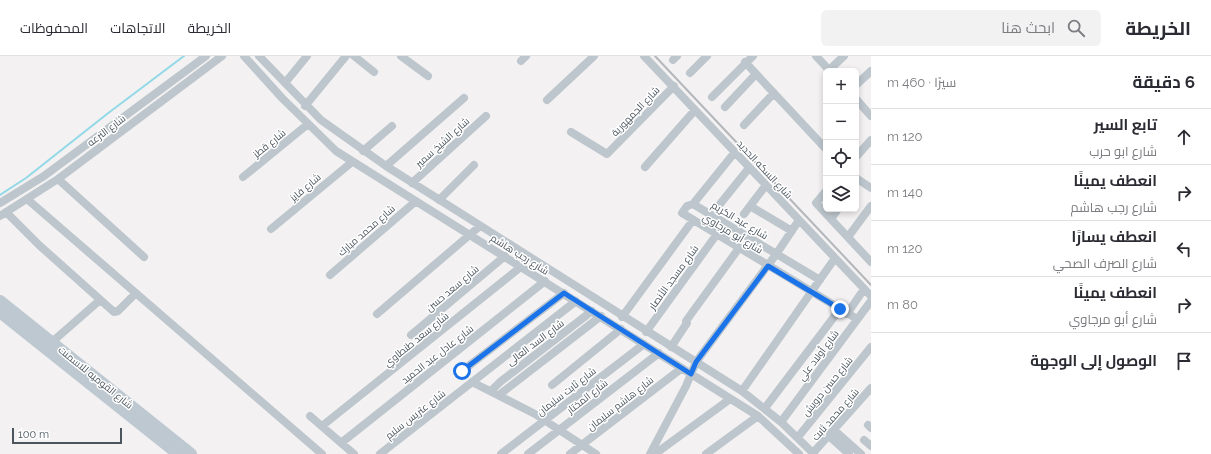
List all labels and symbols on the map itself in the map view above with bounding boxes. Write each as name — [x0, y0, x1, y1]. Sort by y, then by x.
street label: شارع الجمهورية — [609, 84, 662, 139]
street label: شارع الترعه — [85, 112, 128, 149]
street label: شارع الشيخ سمير — [412, 115, 472, 171]
street label: شارع قطز — [250, 127, 288, 161]
street label: شارع السكه الحديد — [734, 138, 794, 201]
street label: شارع فايز — [287, 171, 324, 205]
street label: شارع عبد الكريم — [709, 199, 770, 243]
street label: شارع محمد مبارك — [336, 203, 398, 259]
street label: شارع أبو مرجاوي — [700, 210, 765, 257]
street label: شارع رجب هاشم — [488, 232, 551, 278]
street label: شارع مسجد الأنصار — [646, 243, 701, 313]
street label: شارع سعد حسن — [424, 263, 482, 314]
route end — [831, 300, 849, 318]
street label: شارع سعد طنطاوي — [382, 310, 452, 370]
street label: شارع السد العالى — [505, 317, 567, 368]
street label: شارع عادل عبد الحميد — [399, 323, 476, 387]
street label: شارع أولاد علي — [795, 327, 843, 384]
street label: شارع القوميه للاسمنت — [56, 344, 135, 412]
street label: شارع حسن درويش — [800, 354, 856, 419]
route start — [453, 362, 471, 380]
street label: شارع ثابت سليمان — [535, 365, 599, 419]
street label: شارع هاشم سليمان — [585, 374, 657, 434]
street label: شارع المختار — [564, 377, 610, 417]
street label: شارع محمد ثابت — [810, 386, 862, 443]
street label: شارع عتريس سليم — [383, 388, 449, 443]
scale bar — [12, 426, 122, 445]

